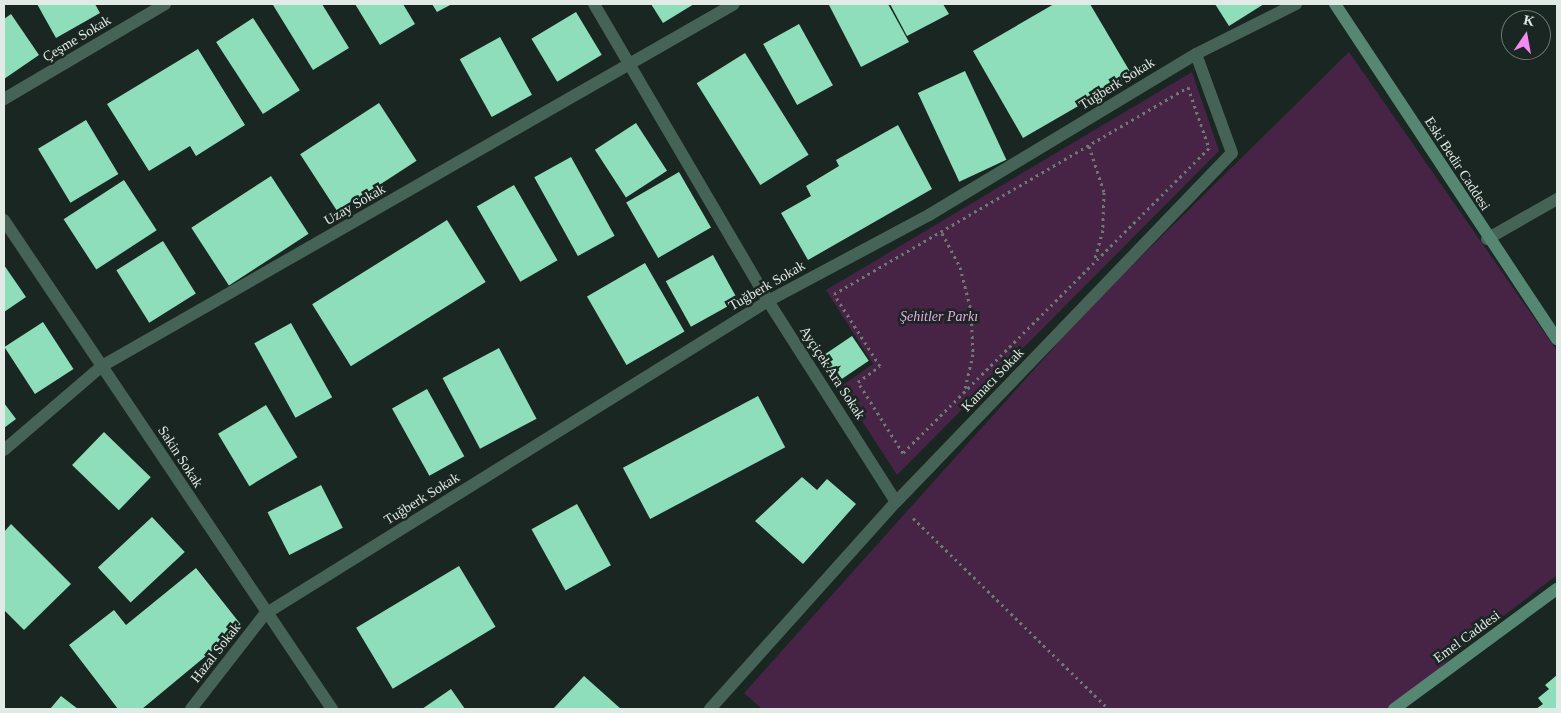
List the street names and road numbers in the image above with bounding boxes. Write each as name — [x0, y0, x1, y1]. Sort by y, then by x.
street label: Çeşme Sokak — [40, 12, 114, 66]
street label: Tuğberk Sokak — [1076, 54, 1158, 114]
street label: Eski Bedir Caddesi — [1421, 114, 1493, 214]
street label: Uzay Sokak — [321, 181, 389, 229]
street label: Tuğberk Sokak — [726, 257, 808, 315]
street label: Ayçiçek Ara Sokak — [795, 323, 869, 423]
street label: Kamacı Sokak — [958, 345, 1028, 415]
street label: Sakin Sokak — [154, 423, 206, 491]
street label: Tuğberk Sokak — [381, 469, 463, 529]
street label: Emel Caddesi — [1430, 607, 1504, 667]
street label: Hazal Sokak — [187, 620, 245, 686]

